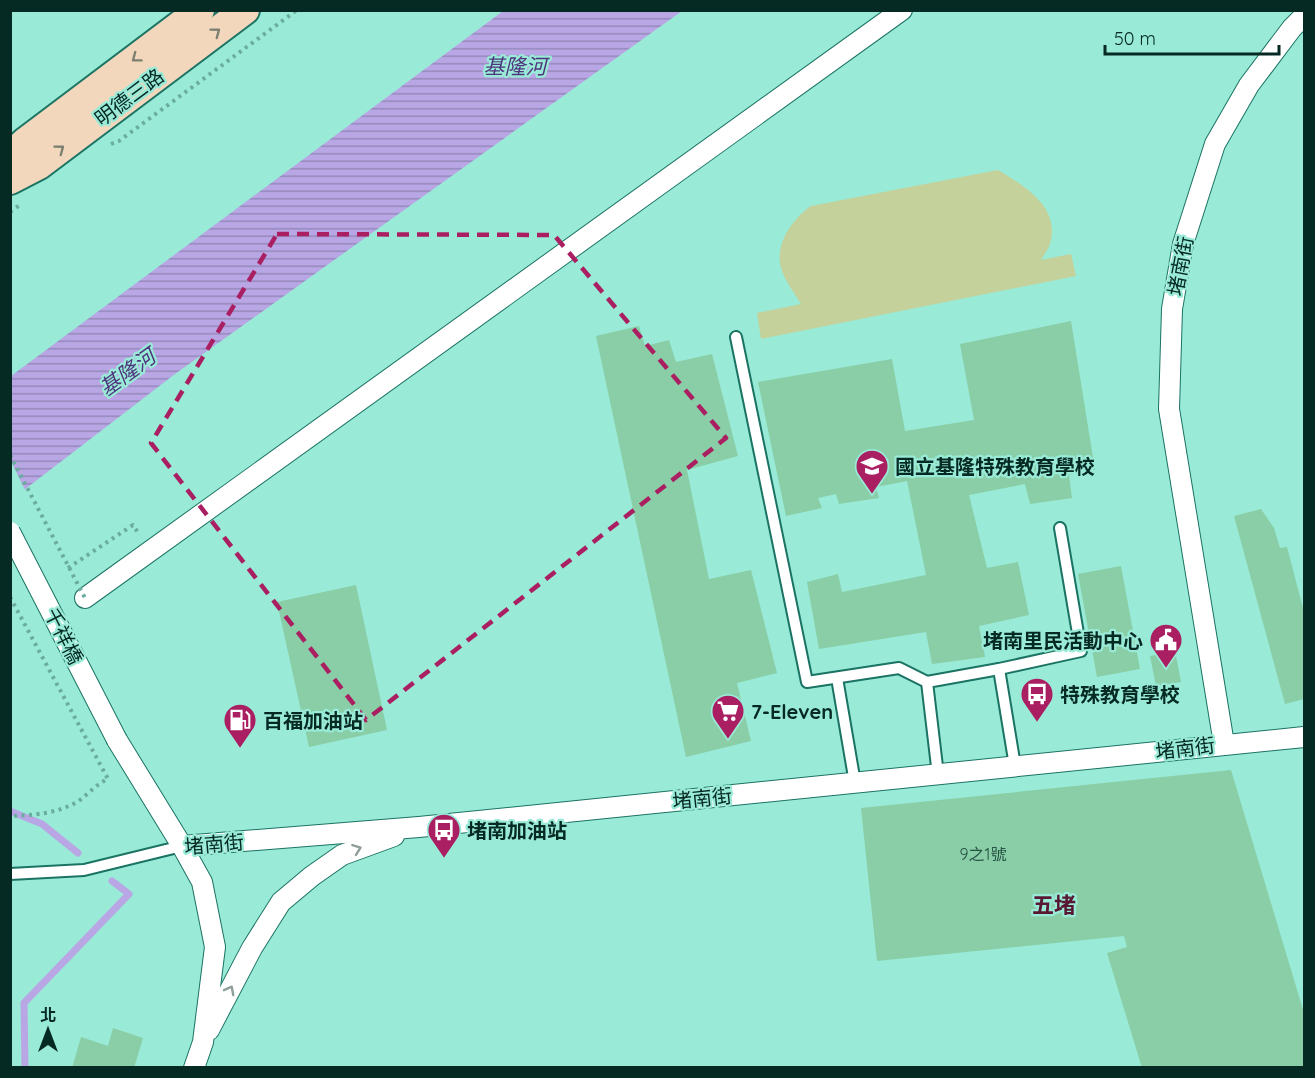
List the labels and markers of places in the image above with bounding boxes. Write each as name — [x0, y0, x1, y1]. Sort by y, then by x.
school or university icon: 國立基隆特殊教育學校 — [854, 448, 890, 495]
place label: 國立基隆特殊教育學校 — [895, 454, 1095, 479]
public building icon: 堵南里民活動中心 — [1148, 622, 1184, 669]
place label: 堵南里民活動中心 — [983, 628, 1143, 653]
bus stop icon: 特殊教育學校 — [1019, 676, 1055, 723]
place label: 特殊教育學校 — [1060, 682, 1180, 707]
supermarket icon: 7-Eleven — [710, 693, 746, 740]
place label: 7-Eleven — [751, 699, 833, 724]
fuel station icon: 百福加油站 — [222, 702, 258, 749]
place label: 百福加油站 — [263, 708, 363, 733]
bus stop icon: 堵南加油站 — [426, 812, 462, 859]
place label: 堵南加油站 — [467, 818, 567, 843]

